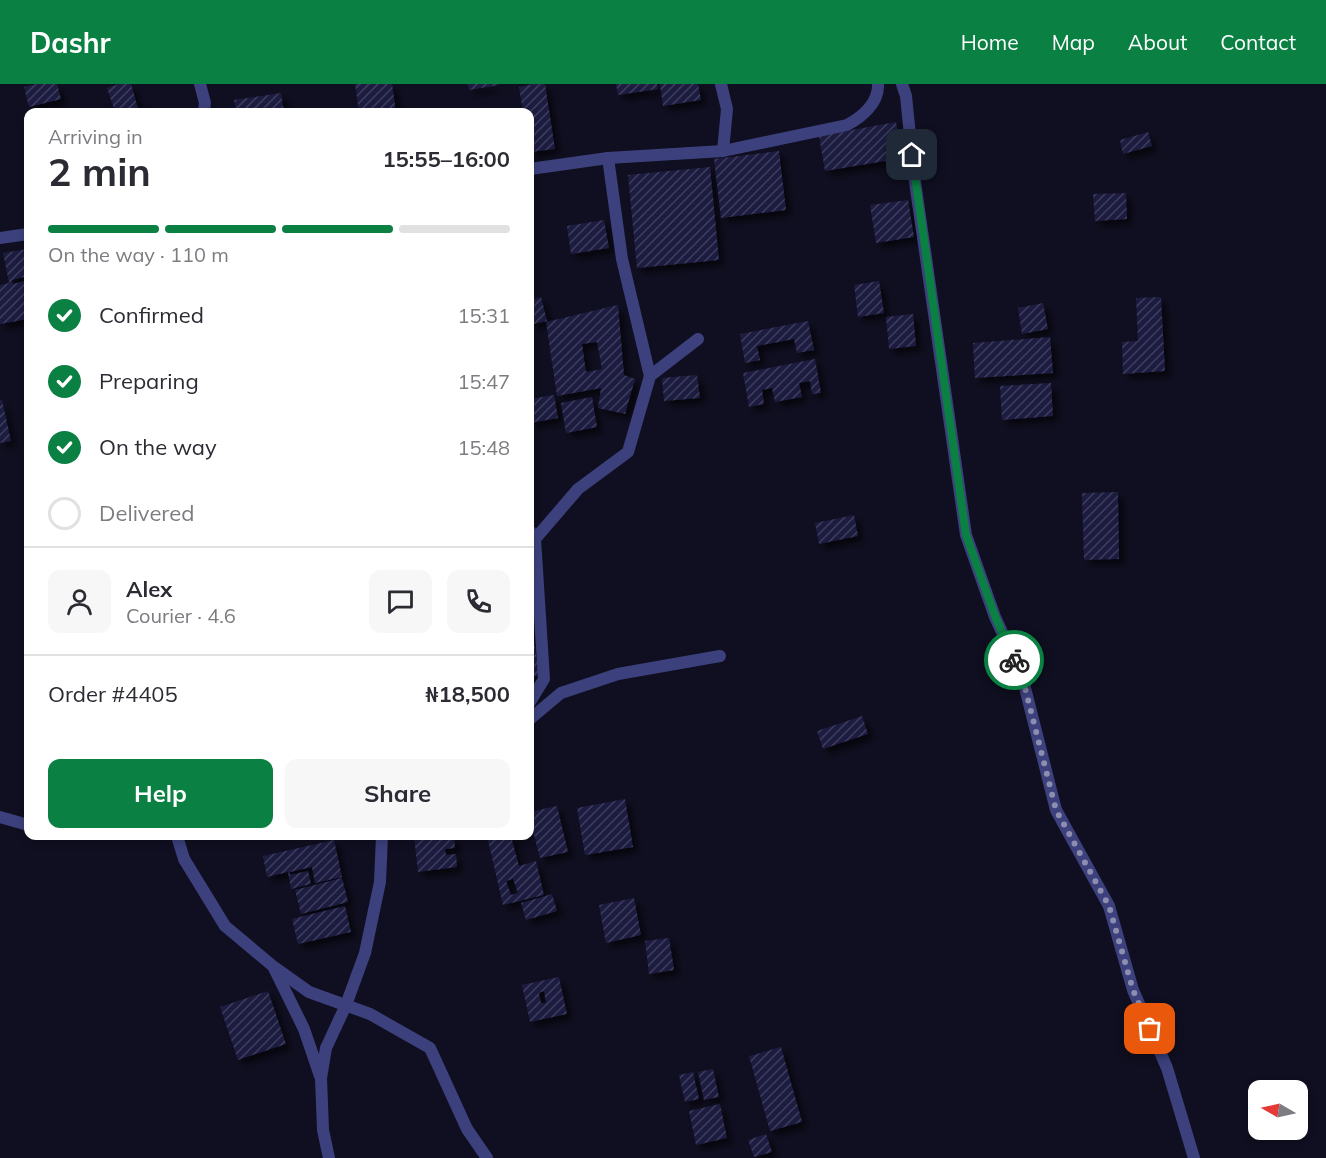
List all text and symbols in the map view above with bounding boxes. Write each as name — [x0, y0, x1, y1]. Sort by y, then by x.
text: Dashr — [30, 25, 111, 60]
text: Home — [961, 29, 1019, 55]
text: Map — [1052, 29, 1095, 55]
text: About — [1128, 29, 1187, 55]
text: Contact — [1220, 29, 1296, 55]
text: Arriving in — [48, 124, 143, 149]
pin — [886, 129, 937, 180]
icon: home — [895, 138, 928, 171]
text: 15:55–16:00 — [382, 145, 510, 173]
text: 2 min — [48, 147, 151, 196]
text: On the way · 110 m — [48, 242, 229, 267]
icon: check — [48, 299, 81, 332]
text: Confirmed — [99, 301, 204, 329]
text: 15:31 — [457, 303, 510, 328]
icon: check — [48, 365, 81, 398]
text: Preparing — [99, 367, 199, 395]
text: 15:47 — [457, 369, 510, 394]
icon: check — [48, 431, 81, 464]
text: On the way — [99, 433, 217, 461]
text: 15:48 — [457, 435, 510, 460]
text: Delivered — [99, 499, 194, 527]
button: person — [48, 570, 111, 633]
button: chat — [369, 570, 432, 633]
button: phone — [447, 570, 510, 633]
text: Alex — [126, 575, 172, 603]
text: Courier · 4.6 — [126, 603, 236, 628]
courier — [984, 630, 1044, 690]
icon: bike — [998, 644, 1031, 677]
text: Order #4405 — [48, 680, 178, 708]
text: ₦18,500 — [425, 680, 510, 708]
button: Help — [48, 759, 273, 828]
button: Share — [285, 759, 510, 828]
pin — [1124, 1003, 1175, 1054]
icon: bag — [1133, 1012, 1166, 1045]
north arrow — [1248, 1080, 1308, 1140]
map controls — [1248, 1080, 1308, 1140]

